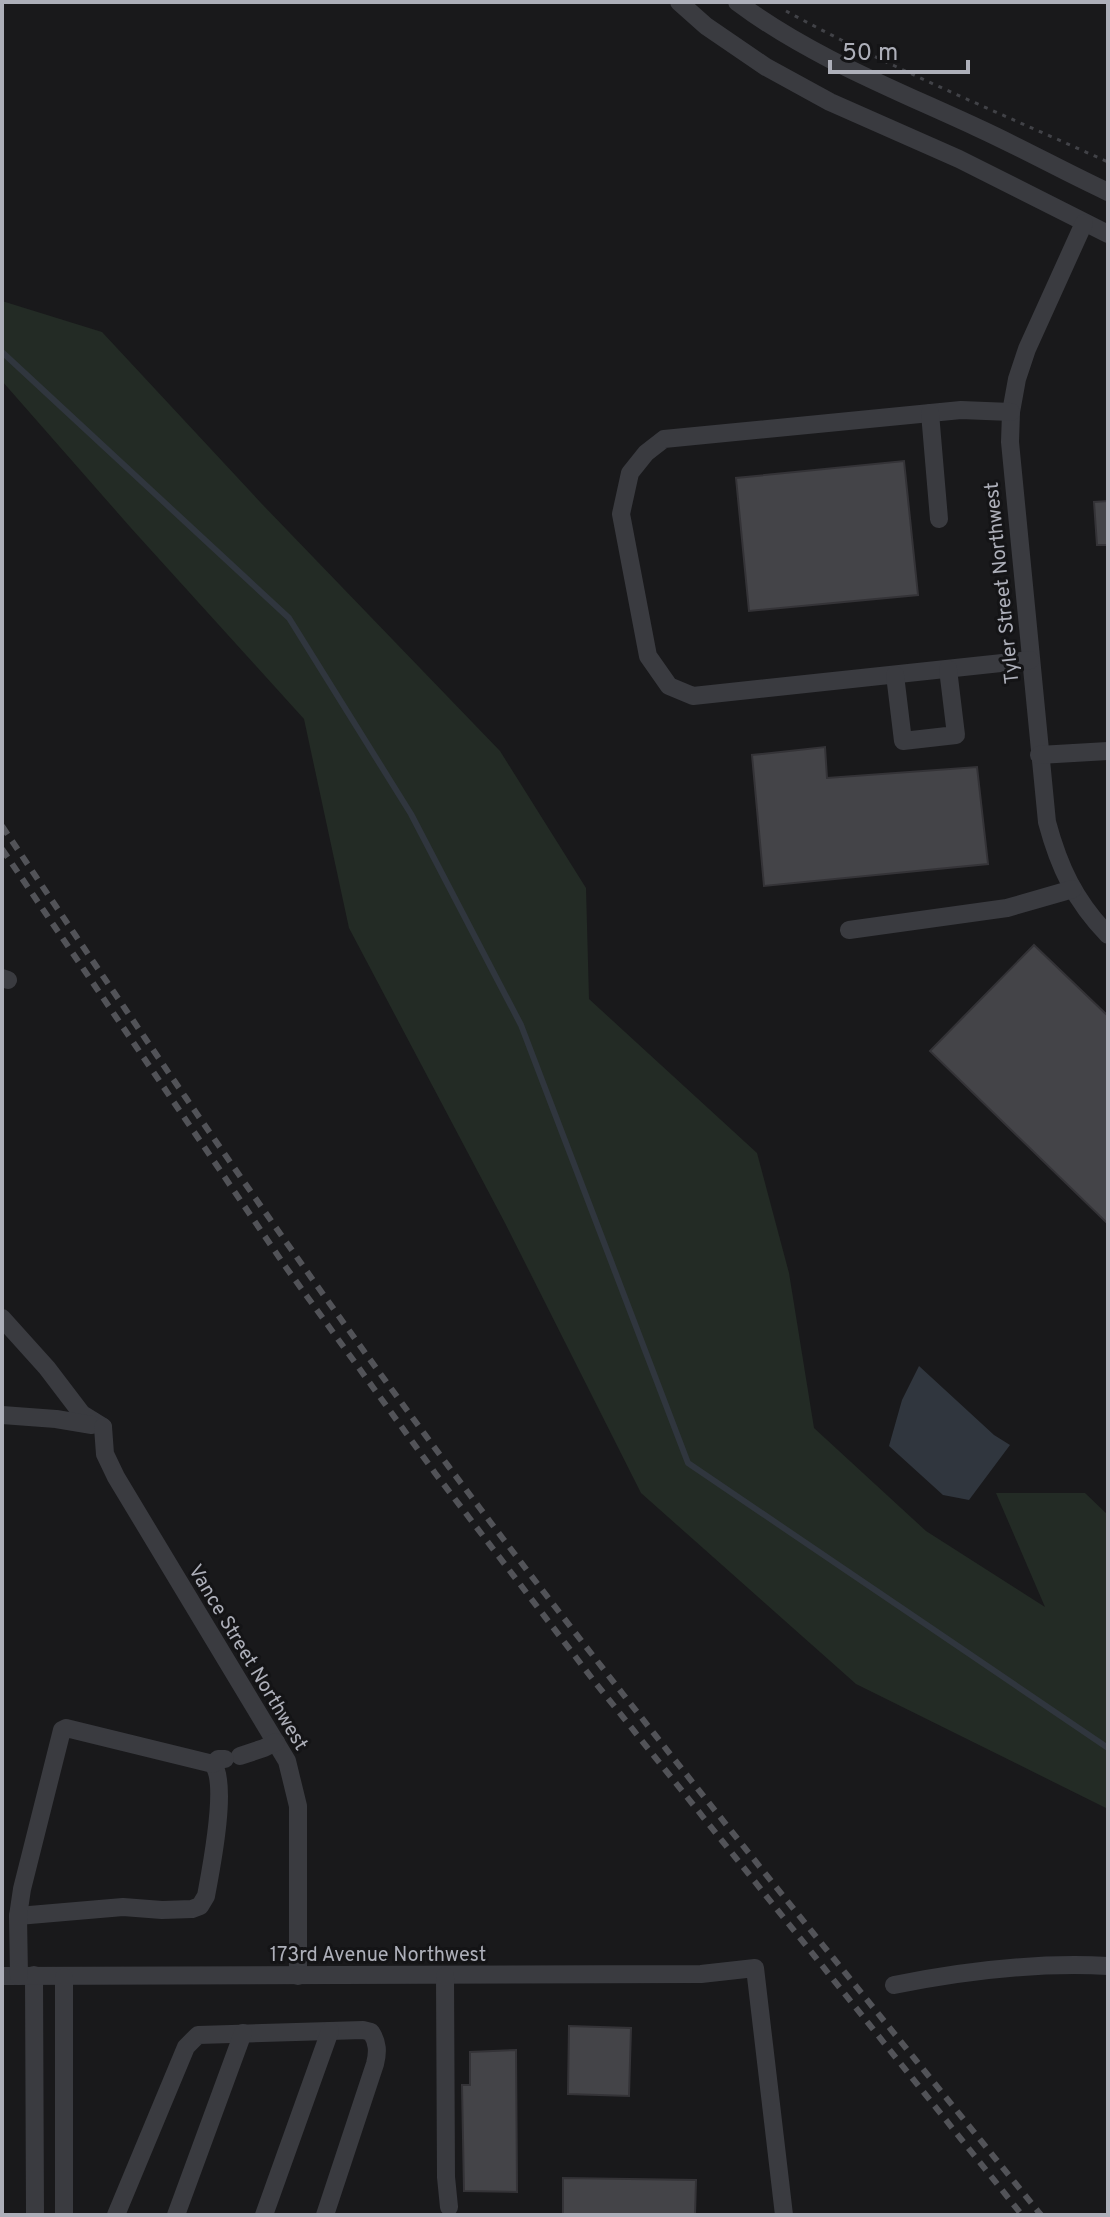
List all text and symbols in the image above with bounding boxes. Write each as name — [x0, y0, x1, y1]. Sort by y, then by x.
scale bar — [830, 24, 968, 74]
text: 50 m — [842, 39, 898, 69]
street label: Tyler Street Northwest — [979, 481, 1027, 685]
street label: Vance Street Northwest — [181, 1560, 313, 1756]
street label: 173rd Avenue Northwest — [270, 1943, 486, 1969]

